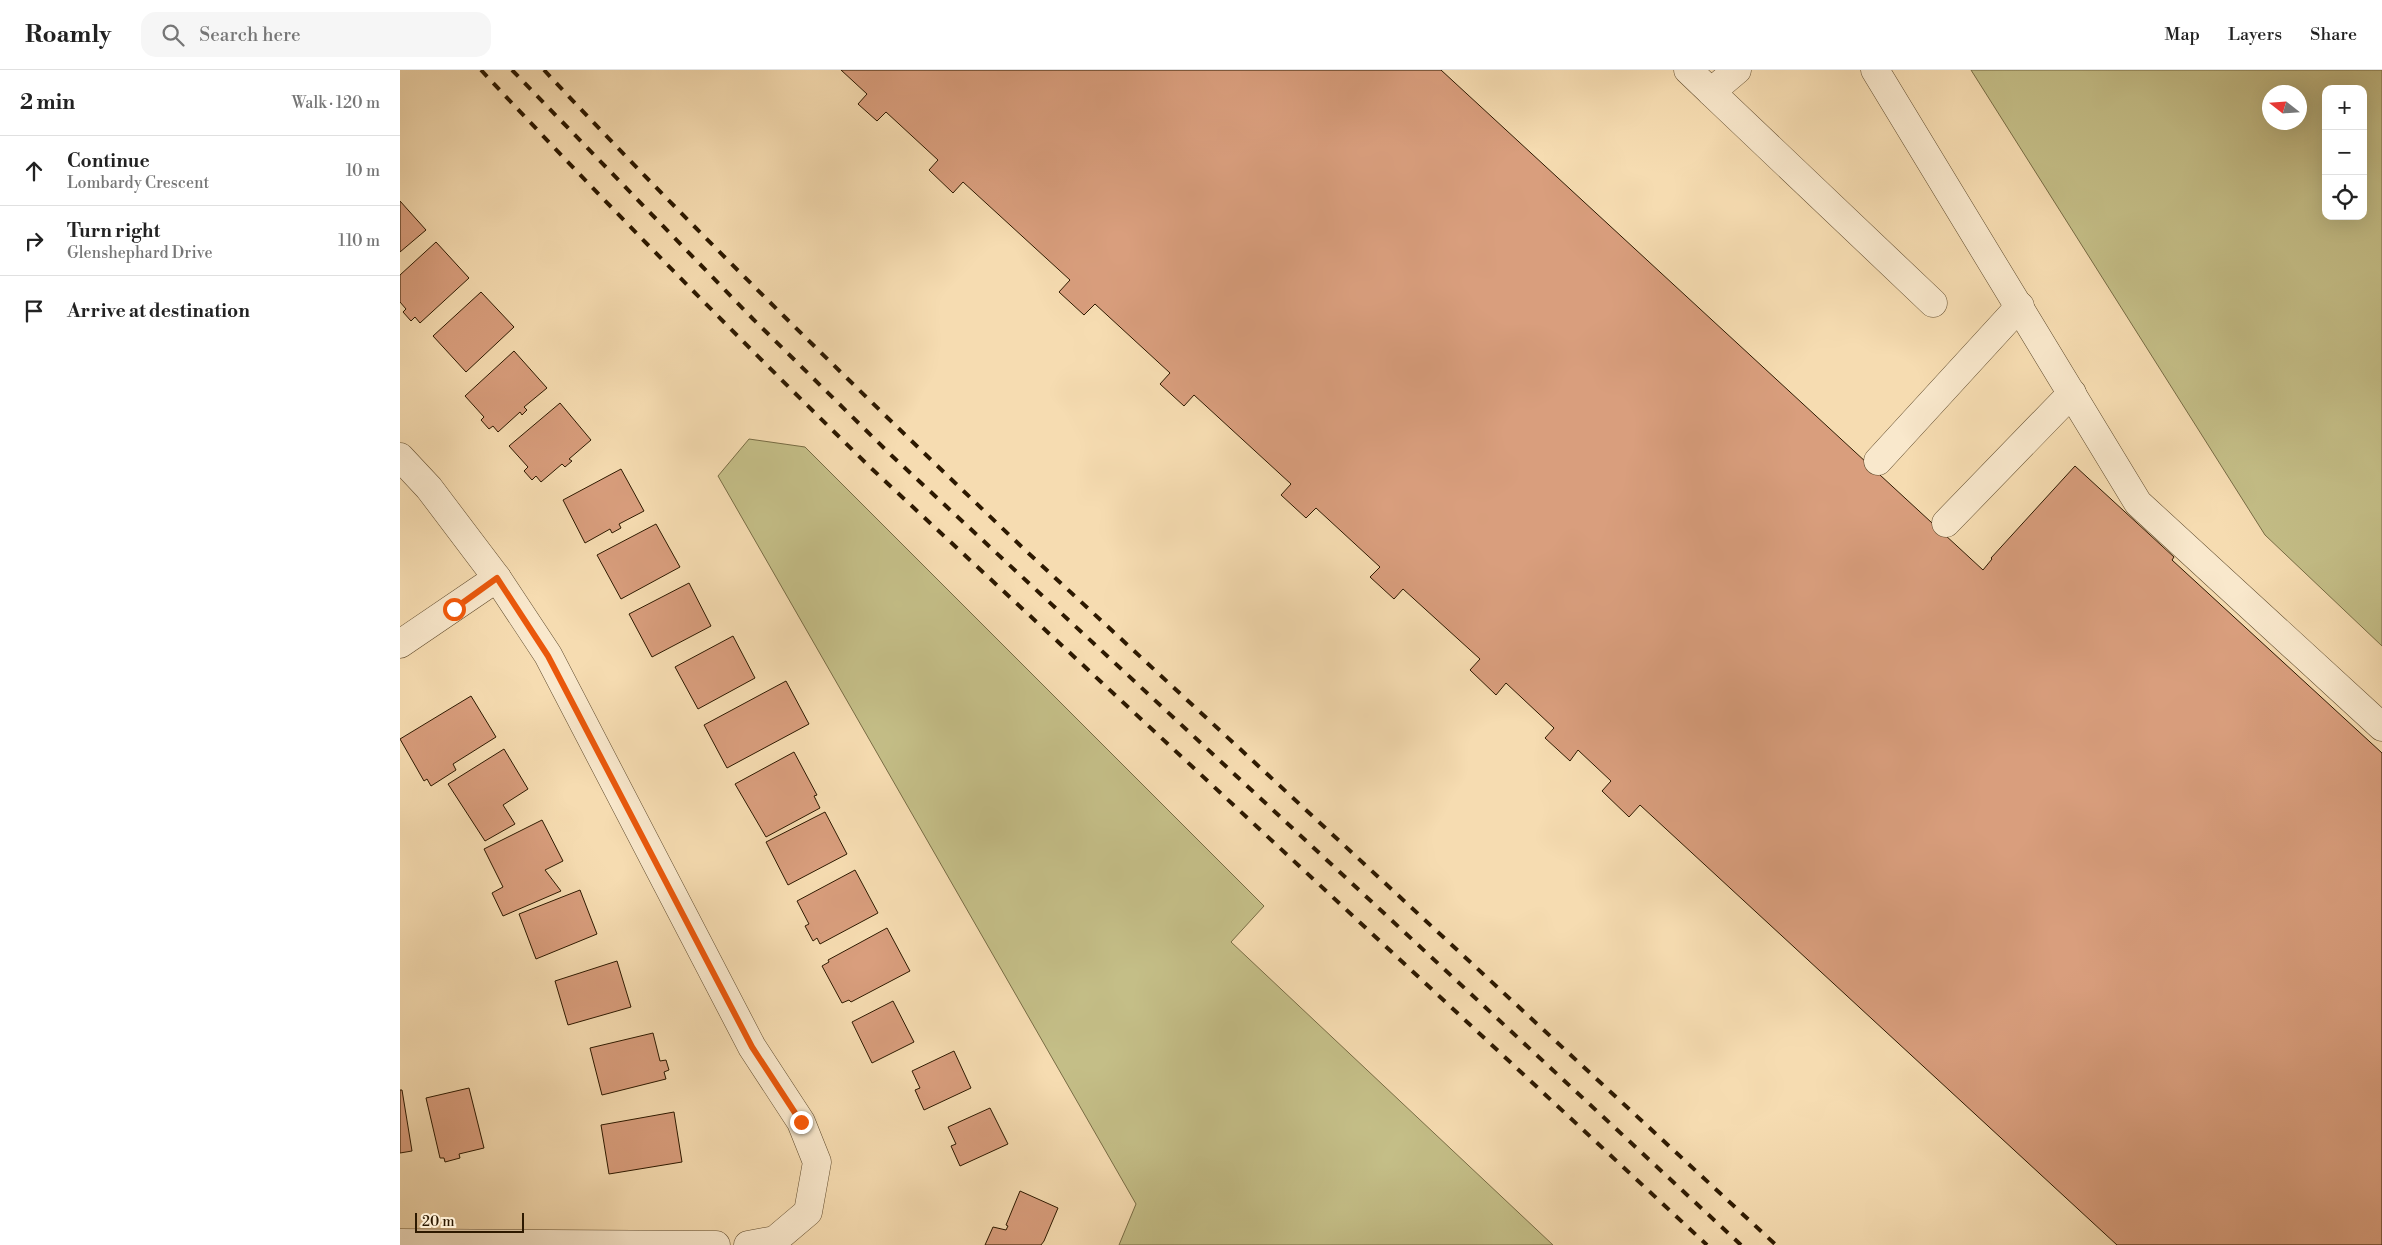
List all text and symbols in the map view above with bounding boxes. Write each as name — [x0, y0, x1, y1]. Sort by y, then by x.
search box — [141, 12, 491, 57]
text: Roamly — [25, 20, 111, 50]
icon: search — [159, 21, 187, 49]
text: Search here — [199, 23, 301, 47]
text: Map — [2165, 23, 2200, 46]
text: Layers — [2228, 23, 2282, 46]
text: Share — [2310, 23, 2357, 46]
north arrow — [2262, 85, 2307, 130]
map controls — [2322, 85, 2367, 220]
button: + — [2322, 85, 2367, 130]
text: 2 min — [20, 90, 75, 116]
text: Walk · 120 m — [292, 93, 380, 113]
button: − — [2322, 130, 2367, 175]
text: Continue — [67, 149, 150, 173]
icon: ahead — [20, 157, 48, 185]
text: 10 m — [346, 161, 380, 181]
text: Lombardy Crescent — [67, 173, 209, 193]
button: locate — [2322, 175, 2367, 220]
text: Turn right — [67, 219, 160, 243]
icon: right — [20, 227, 48, 255]
text: 110 m — [338, 231, 380, 251]
text: Glenshephard Drive — [67, 243, 213, 263]
icon: arrive — [20, 297, 48, 325]
text: Arrive at destination — [67, 299, 250, 323]
route start — [443, 598, 466, 621]
route end — [790, 1111, 813, 1134]
scale bar — [415, 1210, 524, 1233]
text: 20 m — [422, 1213, 454, 1231]

